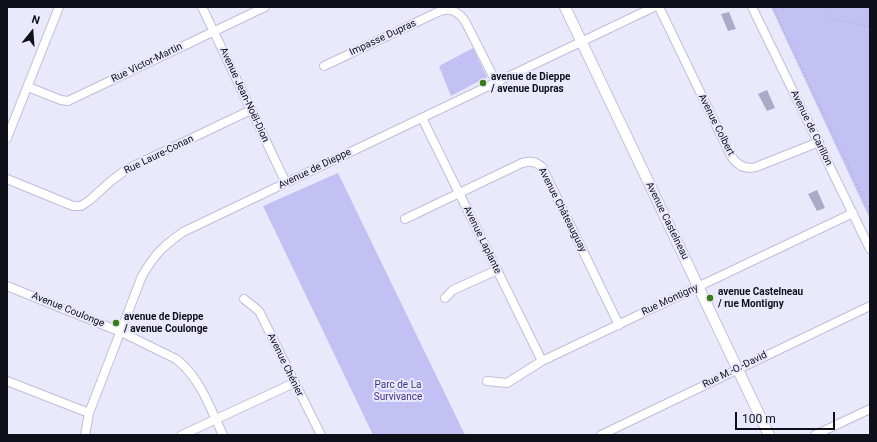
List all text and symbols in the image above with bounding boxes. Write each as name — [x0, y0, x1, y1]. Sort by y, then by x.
north arrow — [12, 12, 52, 52]
text: N — [30, 13, 41, 27]
street label: Impasse Dupras — [348, 17, 418, 59]
street label: Rue Victor-Martin — [110, 41, 184, 85]
street label: Avenue Jean-Noël-Dion — [217, 46, 271, 144]
place label: avenue de Dieppe / avenue Dupras — [491, 71, 570, 94]
marker: avenue de Dieppe / avenue Dupras — [478, 78, 488, 88]
street label: Avenue de Carillon — [788, 88, 834, 168]
street label: Avenue Colbert — [695, 92, 737, 158]
street label: Rue Laure-Conan — [122, 133, 196, 177]
street label: Avenue de Dieppe — [277, 146, 353, 192]
street label: Avenue Châteauguay — [535, 166, 589, 254]
street label: Avenue Castelneau — [643, 180, 691, 262]
street label: Avenue Laplante — [460, 204, 504, 276]
street label: Rue Montigny — [640, 282, 700, 318]
place label: avenue Castelneau / rue Montigny — [718, 286, 803, 310]
street label: Avenue Coulonge — [30, 290, 106, 330]
marker: avenue Castelneau / rue Montigny — [705, 293, 715, 303]
place label: avenue de Dieppe / avenue Coulonge — [124, 311, 208, 334]
marker: avenue de Dieppe / avenue Coulonge — [111, 318, 121, 328]
street label: Avenue Chénier — [264, 331, 306, 399]
street label: Rue M.-O.-David — [701, 349, 769, 391]
park label: Parc de La Survivance — [374, 379, 422, 402]
scale bar — [737, 404, 837, 430]
text: 100 m — [742, 412, 776, 426]

